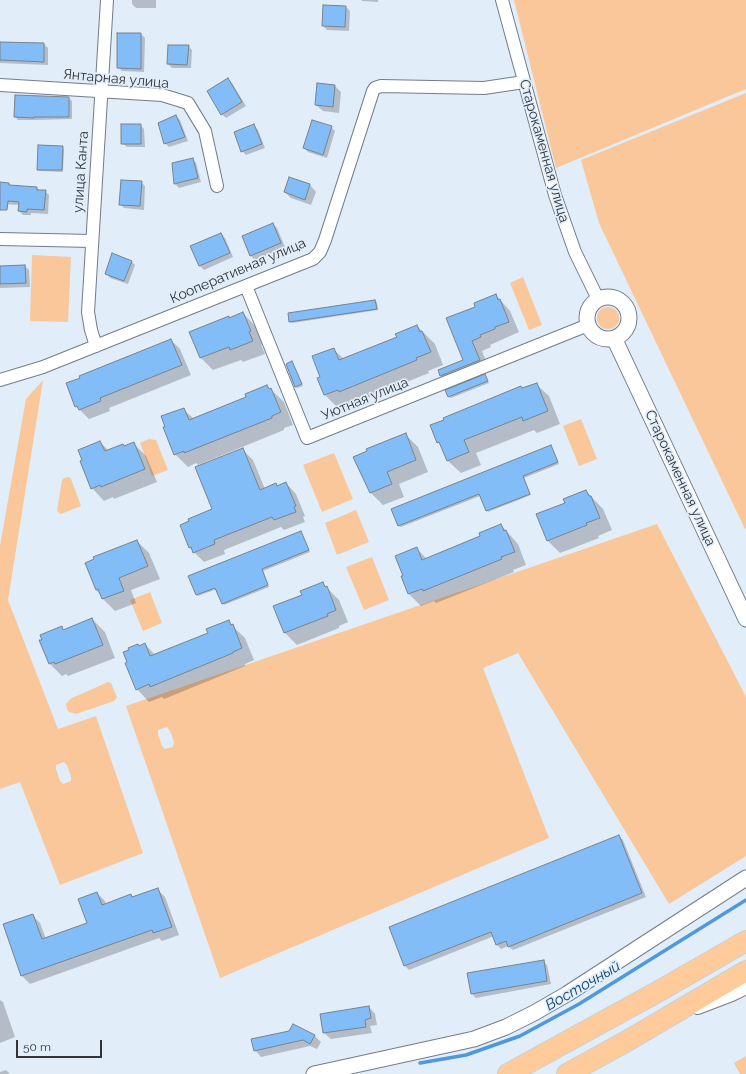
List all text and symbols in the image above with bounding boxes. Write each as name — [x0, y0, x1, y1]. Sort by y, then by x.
street label: Янтарная улица — [62, 66, 170, 92]
street label: Старокаменная улица — [516, 77, 572, 225]
street label: улица Канта — [70, 130, 92, 214]
street label: Кооперативная улица — [167, 235, 309, 307]
street label: Уютная улица — [319, 374, 411, 424]
street label: Старокаменная улица — [641, 407, 719, 549]
water label: Восточный — [542, 957, 624, 1015]
scale bar — [18, 1032, 104, 1058]
text: 50 m — [23, 1040, 51, 1054]

